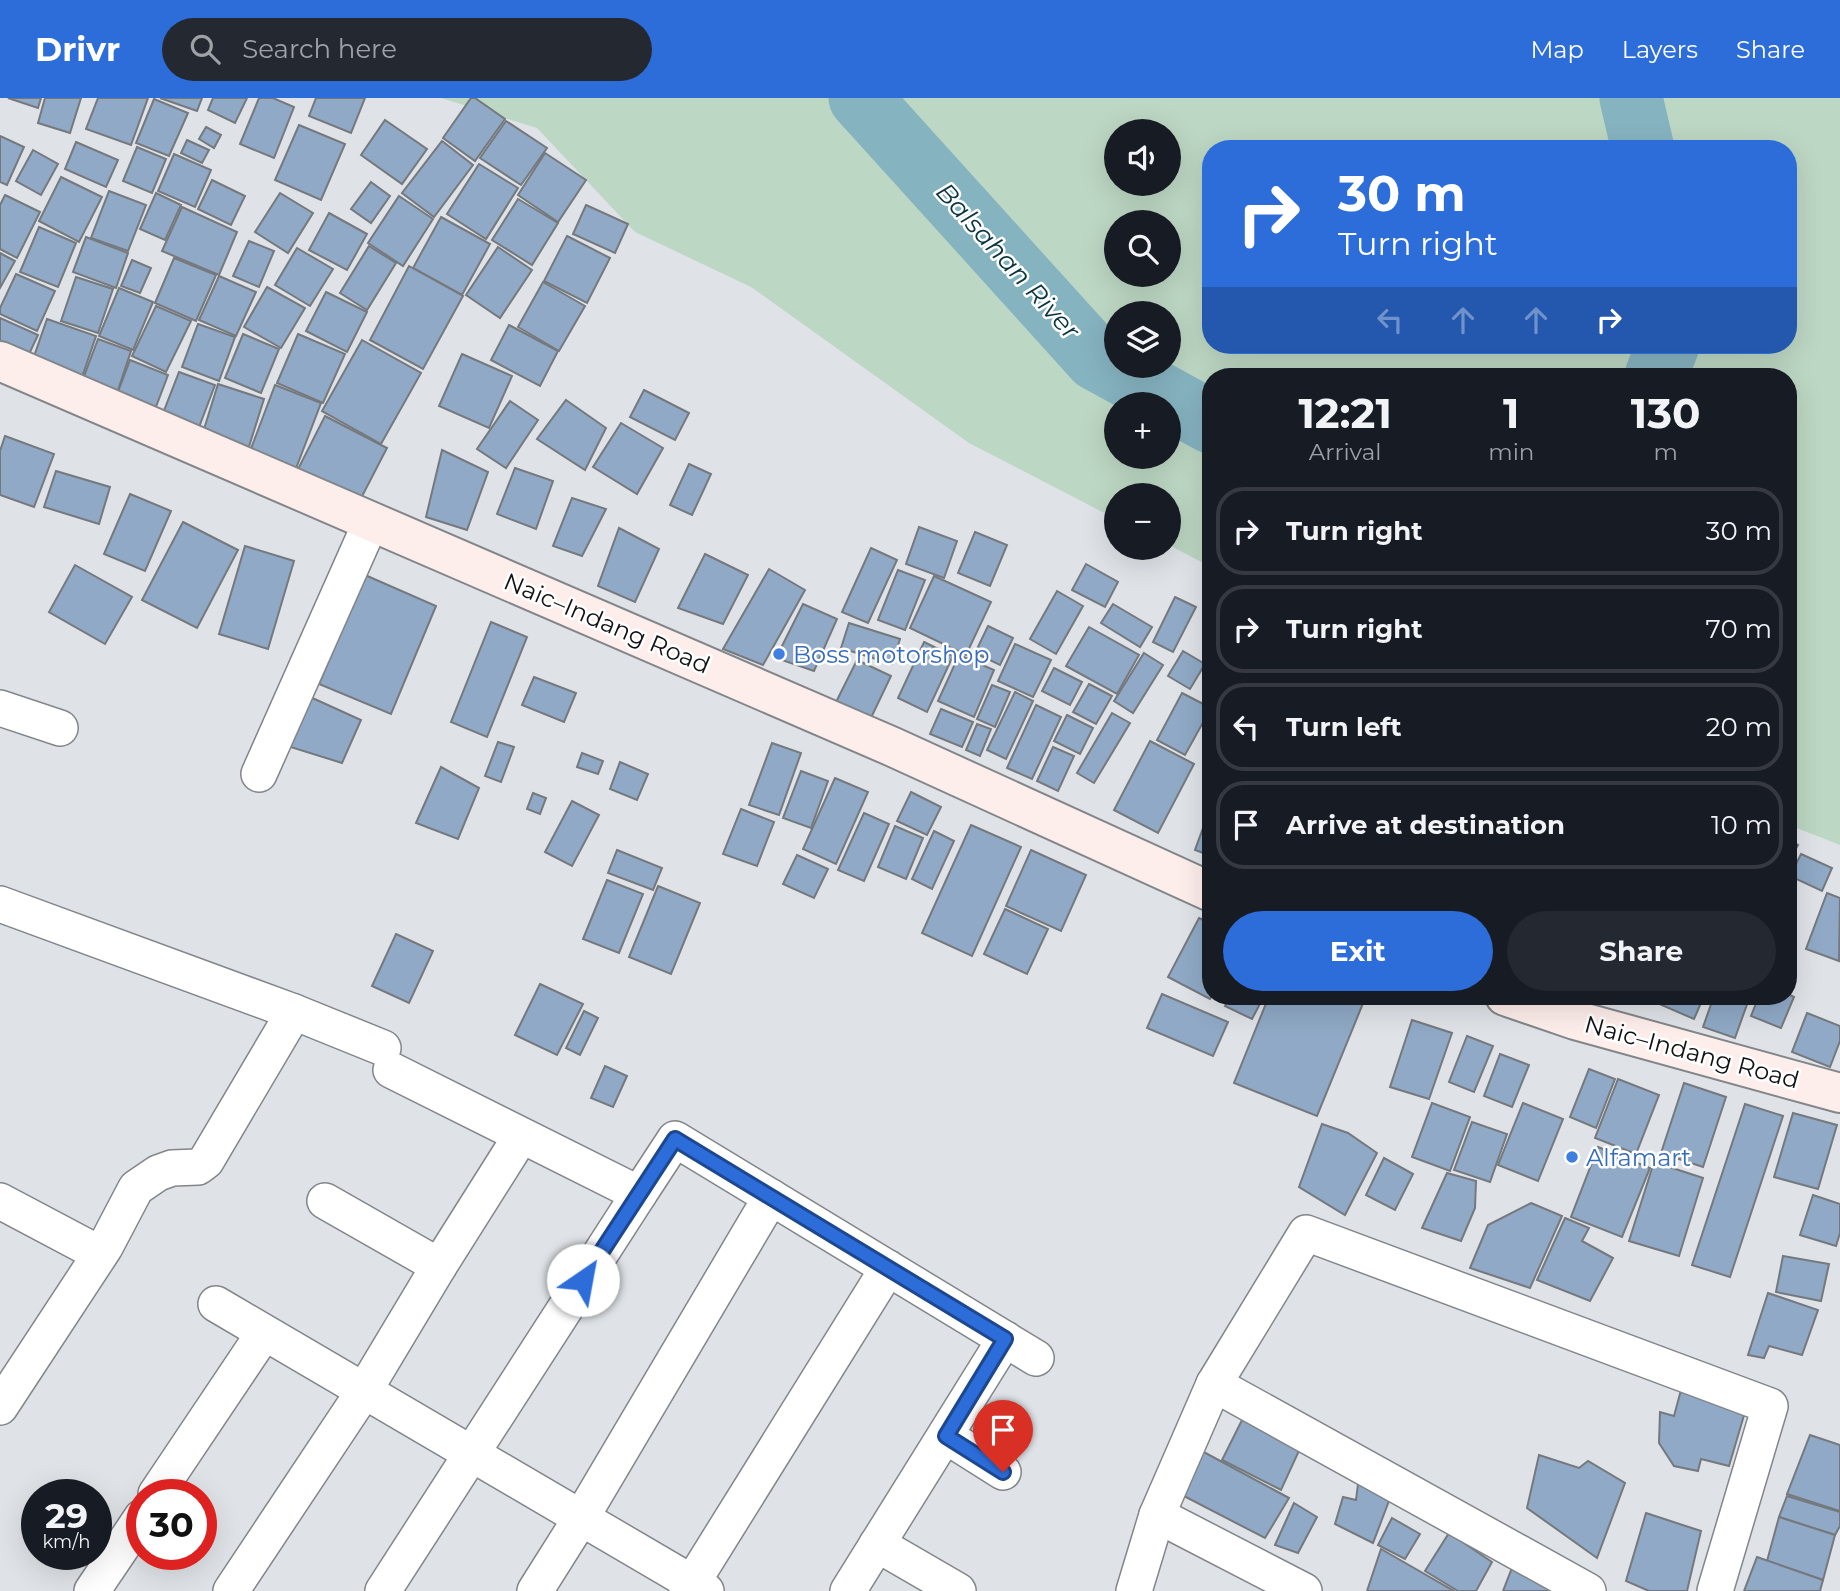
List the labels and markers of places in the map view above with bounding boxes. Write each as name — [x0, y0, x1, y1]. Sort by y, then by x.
place label: Boss motorshop — [793, 640, 990, 669]
marker: Boss motorshop — [771, 646, 787, 662]
place label: Alfamart — [1586, 1143, 1691, 1172]
marker: Alfamart — [1564, 1149, 1580, 1165]
pin — [973, 1400, 1033, 1472]

